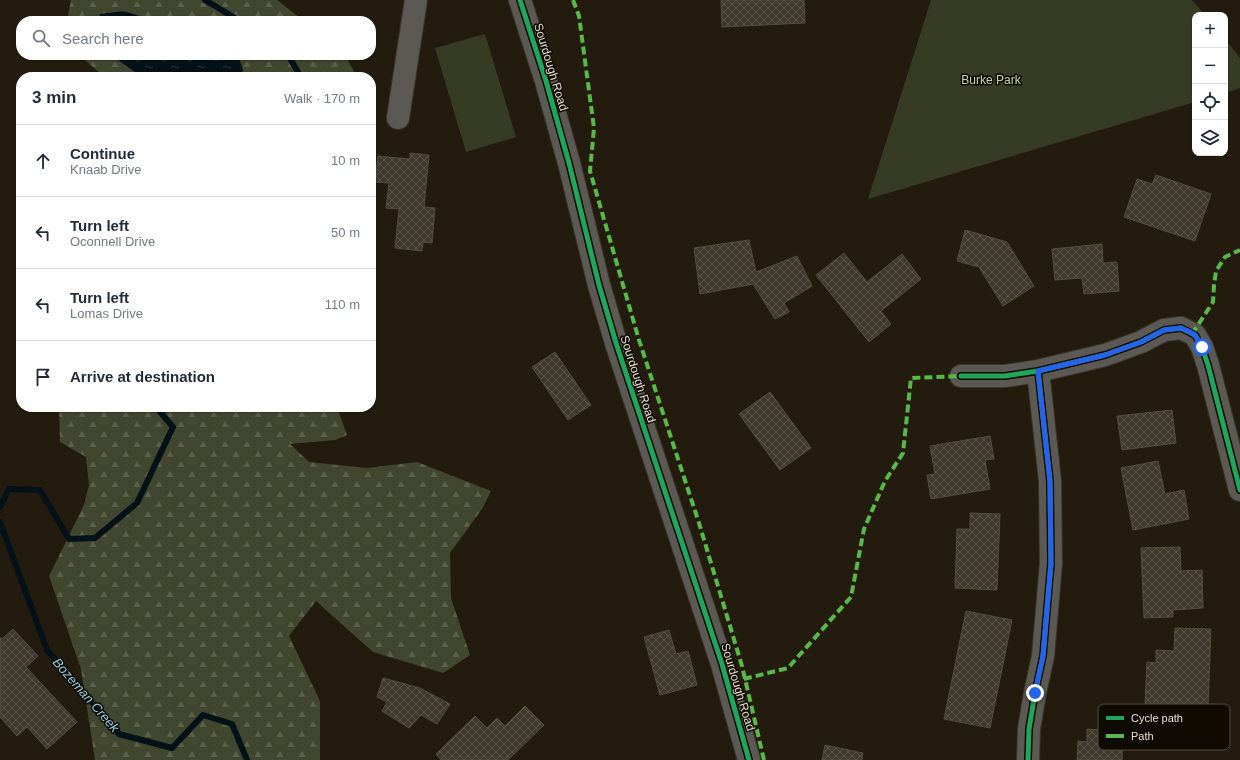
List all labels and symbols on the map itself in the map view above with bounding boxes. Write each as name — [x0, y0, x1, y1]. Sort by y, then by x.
street label: Sourdough Road — [531, 22, 571, 112]
park label: Burke Park — [961, 73, 1022, 87]
street label: Sourdough Road — [617, 334, 659, 424]
route start — [1193, 338, 1211, 356]
street label: Sourdough Road — [718, 642, 758, 732]
water label: Bozeman Creek — [50, 655, 123, 736]
route end — [1026, 684, 1044, 702]
legend — [1098, 704, 1230, 750]
text: Cycle path — [1131, 712, 1183, 724]
text: Path — [1131, 730, 1154, 742]

